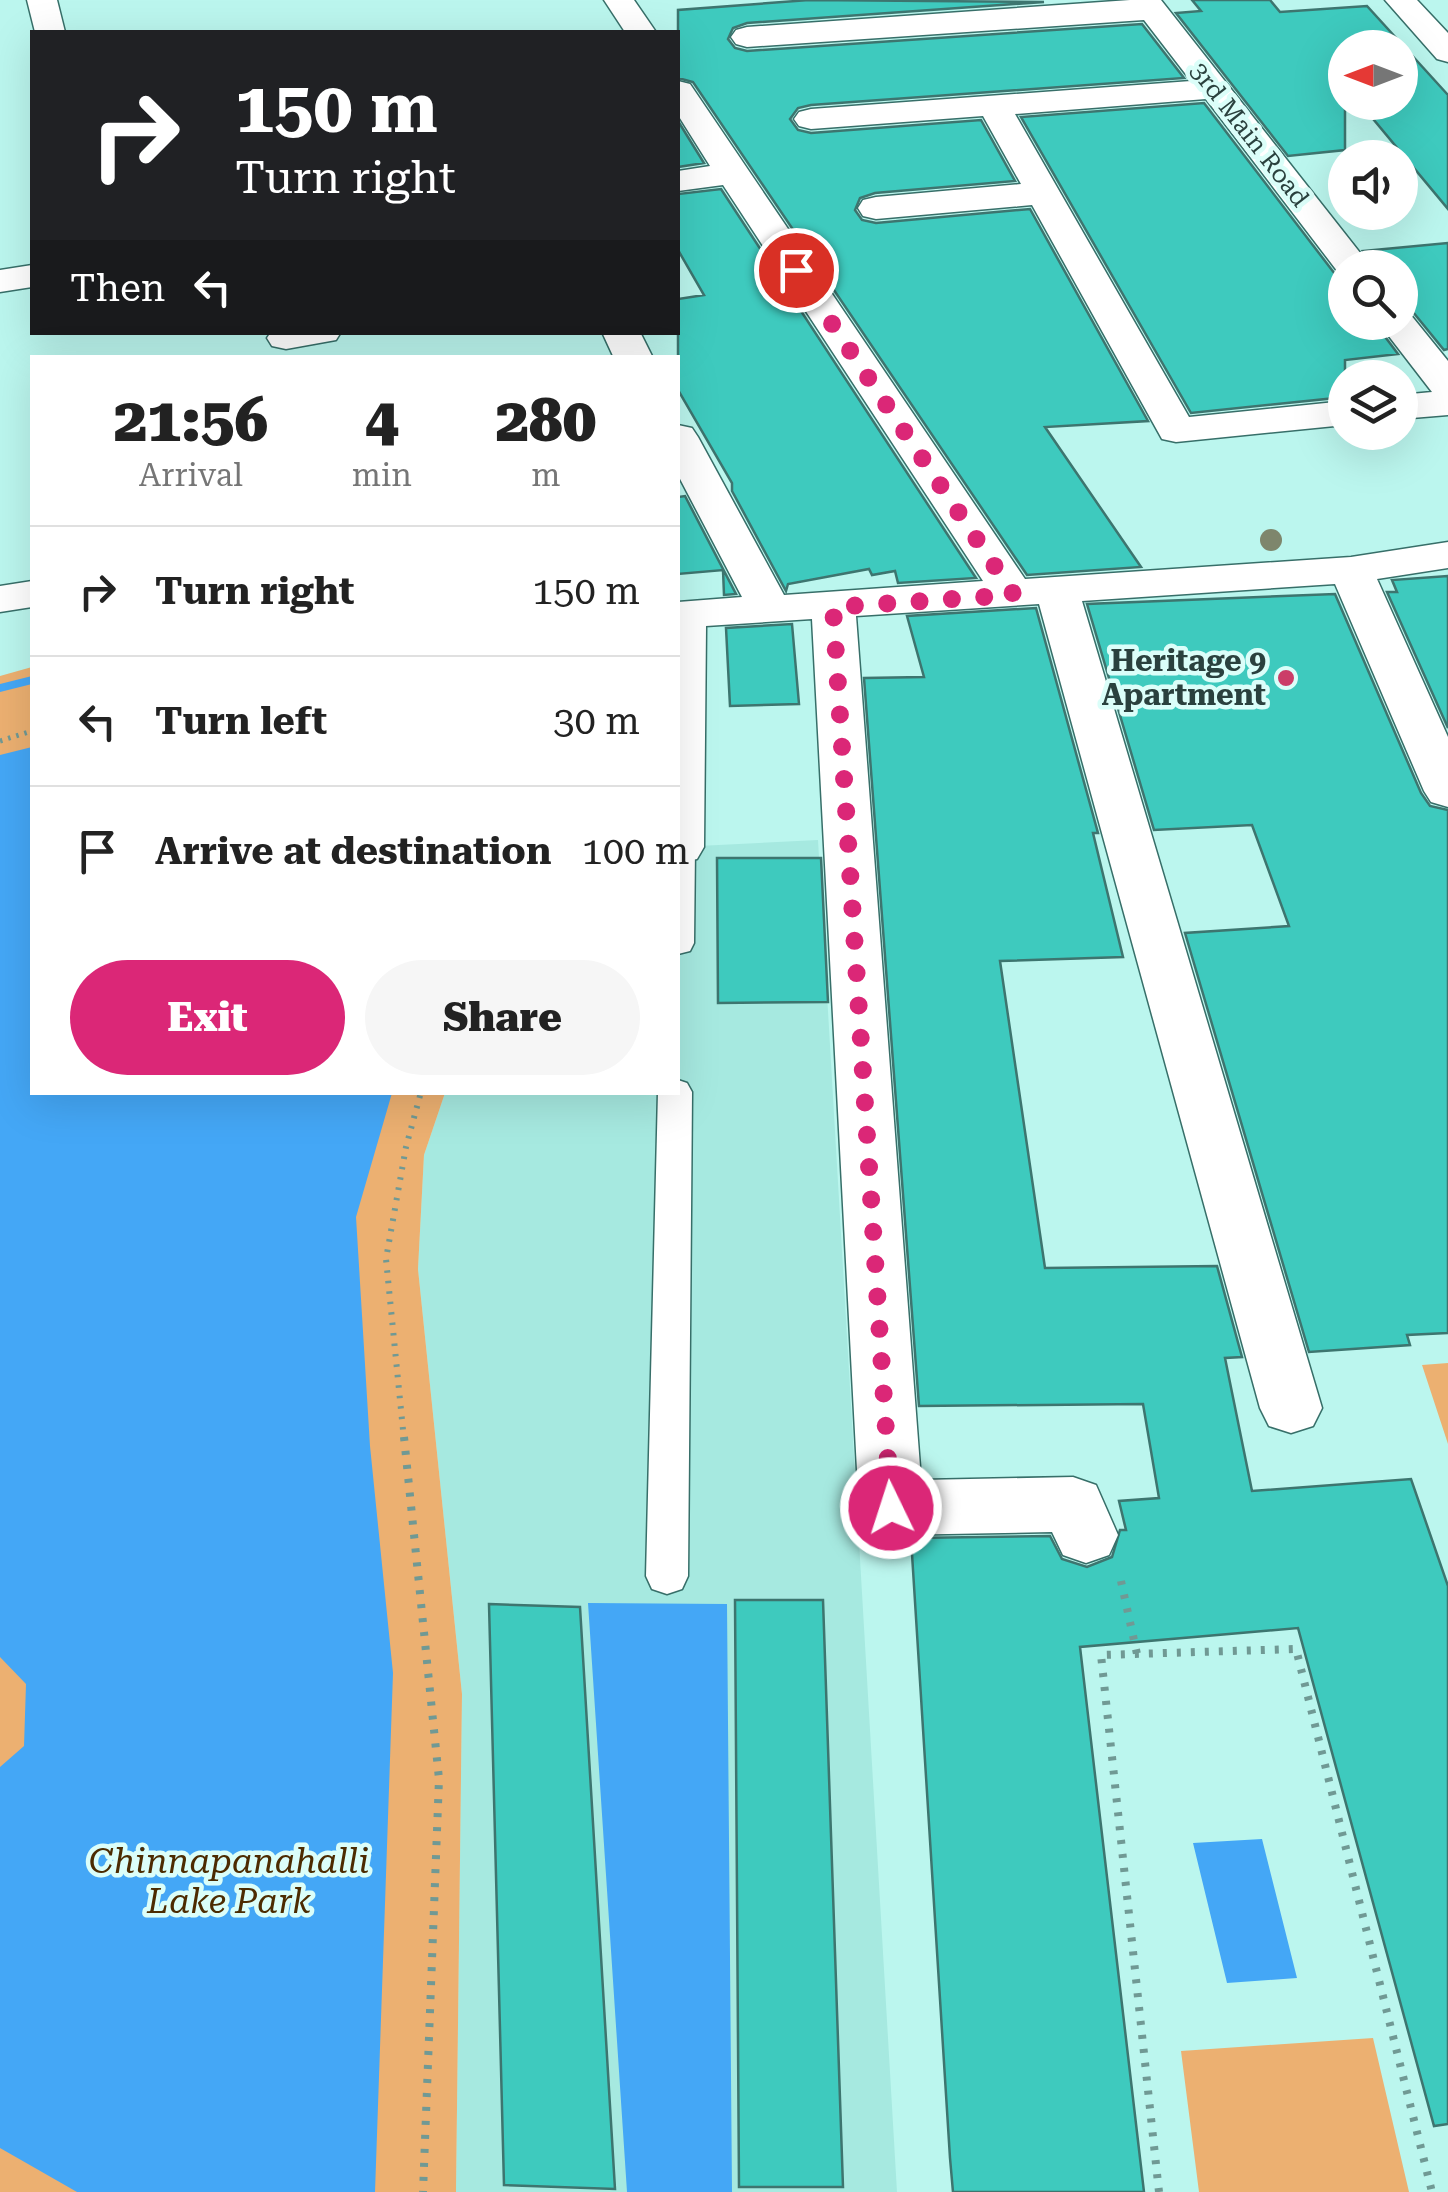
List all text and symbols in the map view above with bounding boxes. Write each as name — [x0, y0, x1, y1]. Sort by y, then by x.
north arrow — [1328, 30, 1418, 120]
map controls — [1328, 30, 1418, 450]
street label: 3rd Main Road — [1184, 56, 1315, 212]
text: 150 m — [235, 67, 438, 149]
icon: right — [70, 70, 200, 200]
button: sound — [1328, 140, 1418, 230]
text: Turn right — [235, 151, 456, 204]
pin — [754, 228, 839, 313]
icon: arrive — [769, 243, 824, 298]
button: search — [1328, 250, 1418, 340]
icon: left — [185, 260, 240, 315]
text: Then — [70, 266, 165, 310]
button: layers — [1328, 360, 1418, 450]
text: 21:56 — [114, 385, 268, 456]
text: 4 — [365, 385, 399, 456]
text: 280 — [495, 385, 596, 456]
text: Arrival — [139, 456, 243, 494]
text: min — [352, 456, 412, 494]
text: m — [531, 456, 560, 494]
icon: right — [70, 564, 125, 619]
text: Turn right — [155, 569, 354, 613]
text: 150 m — [532, 569, 640, 613]
place label: Heritage 9 Apartment — [1102, 643, 1266, 712]
marker: Heritage 9 Apartment — [1275, 667, 1297, 689]
icon: left — [70, 694, 125, 749]
text: Turn left — [155, 699, 327, 743]
text: 30 m — [553, 699, 640, 743]
icon: arrive — [70, 824, 125, 879]
text: Arrive at destination — [155, 829, 551, 873]
text: 100 m — [581, 829, 690, 873]
button: Exit — [70, 960, 345, 1075]
button: Share — [365, 960, 640, 1075]
position arrow — [839, 1456, 943, 1560]
park label: Chinnapanahalli Lake Park — [89, 1841, 369, 1922]

